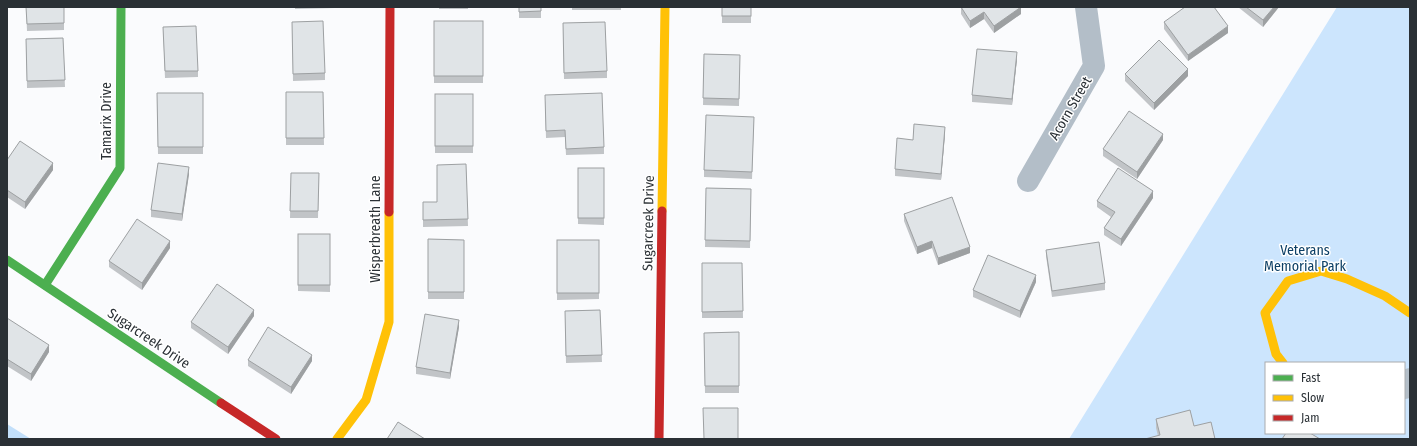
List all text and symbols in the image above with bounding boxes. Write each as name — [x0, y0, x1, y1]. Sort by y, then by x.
street label: Acorn Street — [1045, 73, 1096, 143]
street label: Tamarix Drive — [98, 82, 115, 160]
street label: Wisperbreath Lane — [367, 175, 384, 283]
street label: Sugarcreek Drive — [639, 175, 658, 271]
park label: Veterans Memorial Park — [1264, 242, 1346, 275]
street label: Sugarcreek Drive — [104, 305, 193, 372]
legend — [1265, 362, 1405, 434]
text: Fast — [1301, 371, 1320, 385]
text: Slow — [1301, 391, 1324, 405]
text: Jam — [1301, 411, 1319, 425]

